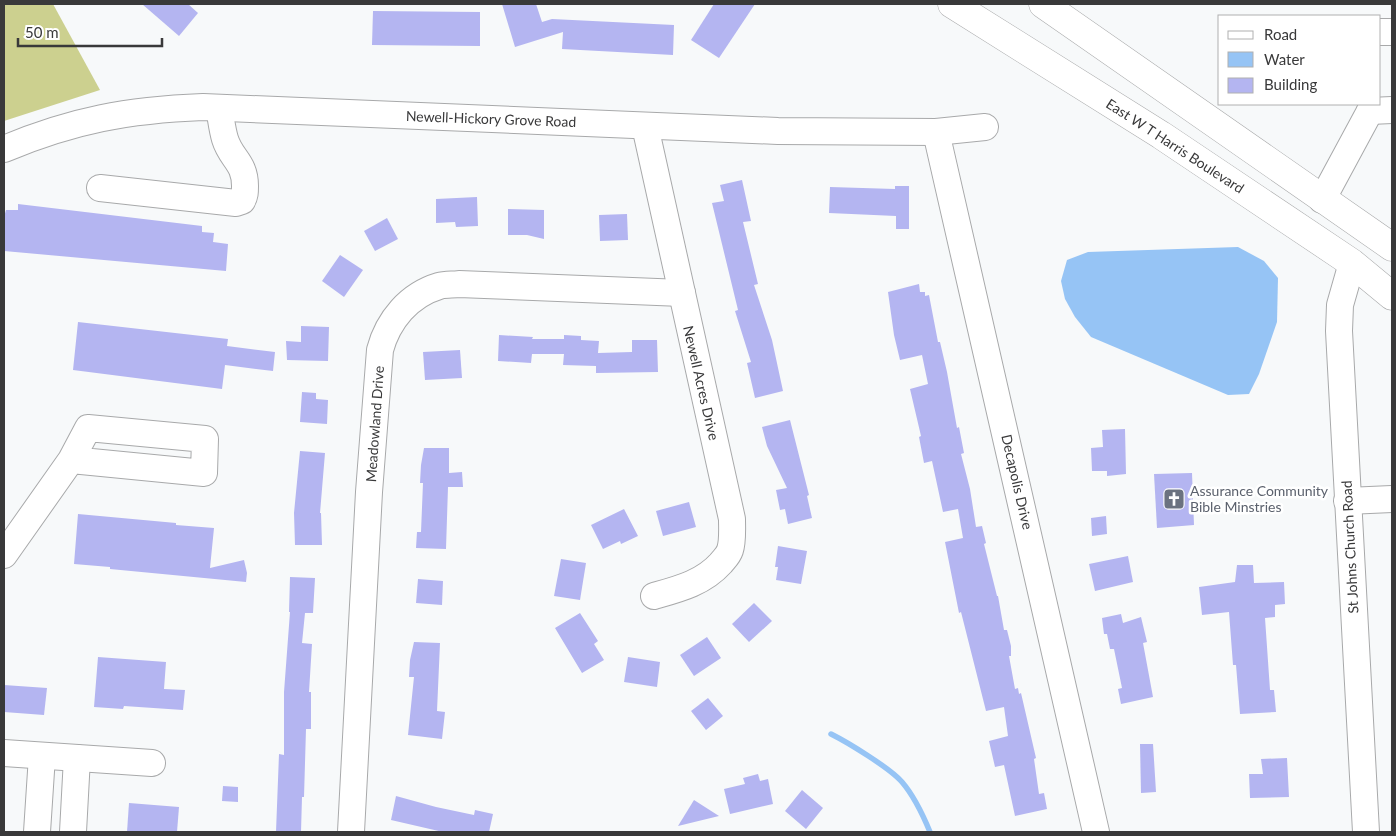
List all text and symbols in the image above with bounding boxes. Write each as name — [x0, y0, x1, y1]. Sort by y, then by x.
scale bar — [18, 15, 161, 47]
legend — [1218, 15, 1381, 105]
text: 50 m — [25, 23, 59, 41]
text: Road — [1264, 25, 1297, 43]
text: Water — [1264, 50, 1305, 68]
text: Building — [1264, 75, 1317, 93]
street label: East W T Harris Boulevard — [1103, 95, 1247, 197]
street label: Newell-Hickory Grove Road — [406, 107, 576, 130]
street label: Newell Acres Drive — [680, 324, 723, 442]
street label: Meadowland Drive — [362, 365, 387, 483]
street label: Decapolis Drive — [998, 433, 1037, 531]
street label: St Johns Church Road — [1338, 480, 1361, 614]
place label: Assurance Community Bible Minstries — [1190, 482, 1329, 515]
church icon: Assurance Community Bible Minstries — [1162, 487, 1186, 511]

